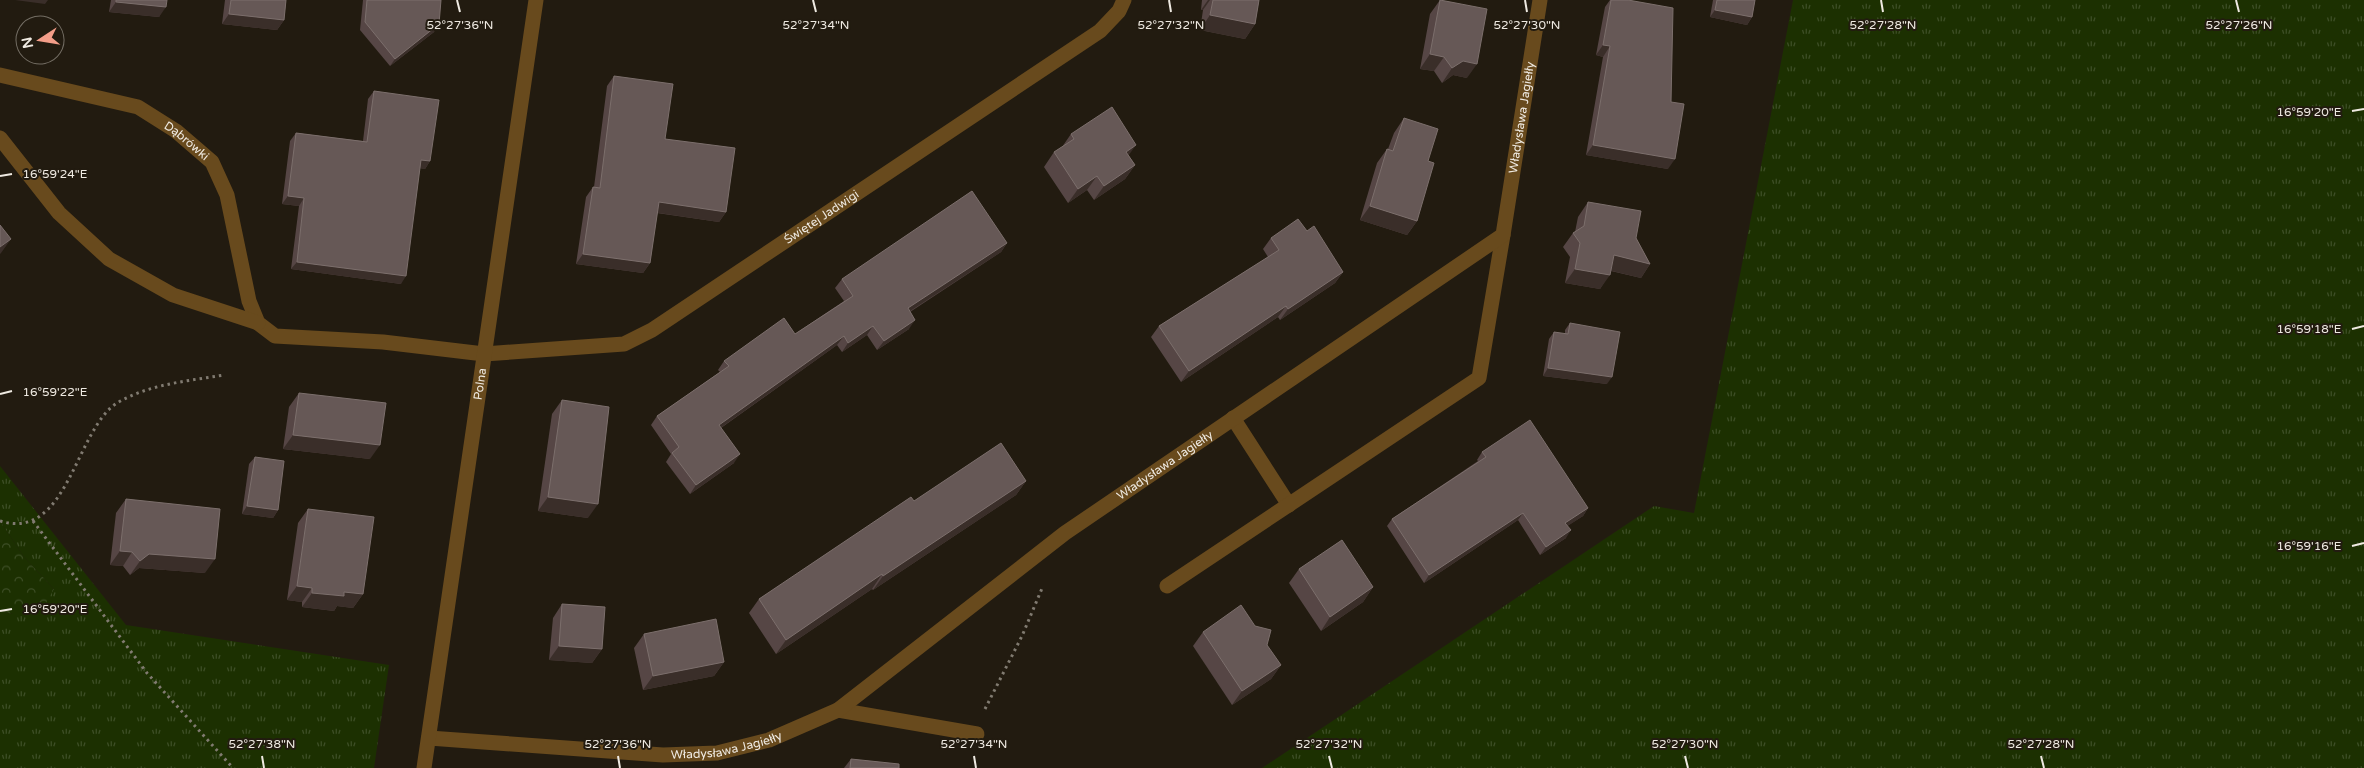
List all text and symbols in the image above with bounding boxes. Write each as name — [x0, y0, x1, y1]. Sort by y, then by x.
north arrow — [15, 15, 65, 65]
text: 52°27'36"N — [427, 18, 494, 32]
text: 52°27'34"N — [783, 18, 850, 32]
text: 52°27'32"N — [1138, 18, 1205, 32]
text: 52°27'30"N — [1494, 18, 1561, 32]
text: 52°27'28"N — [1850, 18, 1917, 32]
text: 52°27'26"N — [2206, 18, 2273, 32]
text: N — [18, 35, 37, 50]
street label: Władysława Jagiełły — [1506, 60, 1537, 175]
text: 16°59'20"E — [2277, 105, 2342, 119]
street label: Dąbrówki — [162, 118, 212, 163]
text: 16°59'24"E — [23, 167, 88, 181]
street label: Świętej Jadwigi — [781, 187, 861, 247]
text: 16°59'18"E — [2277, 322, 2342, 336]
street label: Polna — [471, 367, 489, 401]
text: 16°59'22"E — [23, 385, 88, 399]
street label: Władysława Jagiełły — [1114, 427, 1216, 503]
text: 16°59'16"E — [2277, 539, 2342, 553]
text: 16°59'20"E — [23, 602, 88, 616]
street label: Władysława Jagiełły — [670, 728, 785, 762]
text: 52°27'38"N — [229, 737, 296, 751]
text: 52°27'36"N — [585, 737, 652, 751]
text: 52°27'34"N — [941, 737, 1008, 751]
text: 52°27'32"N — [1296, 737, 1363, 751]
text: 52°27'30"N — [1652, 737, 1719, 751]
text: 52°27'28"N — [2008, 737, 2075, 751]

